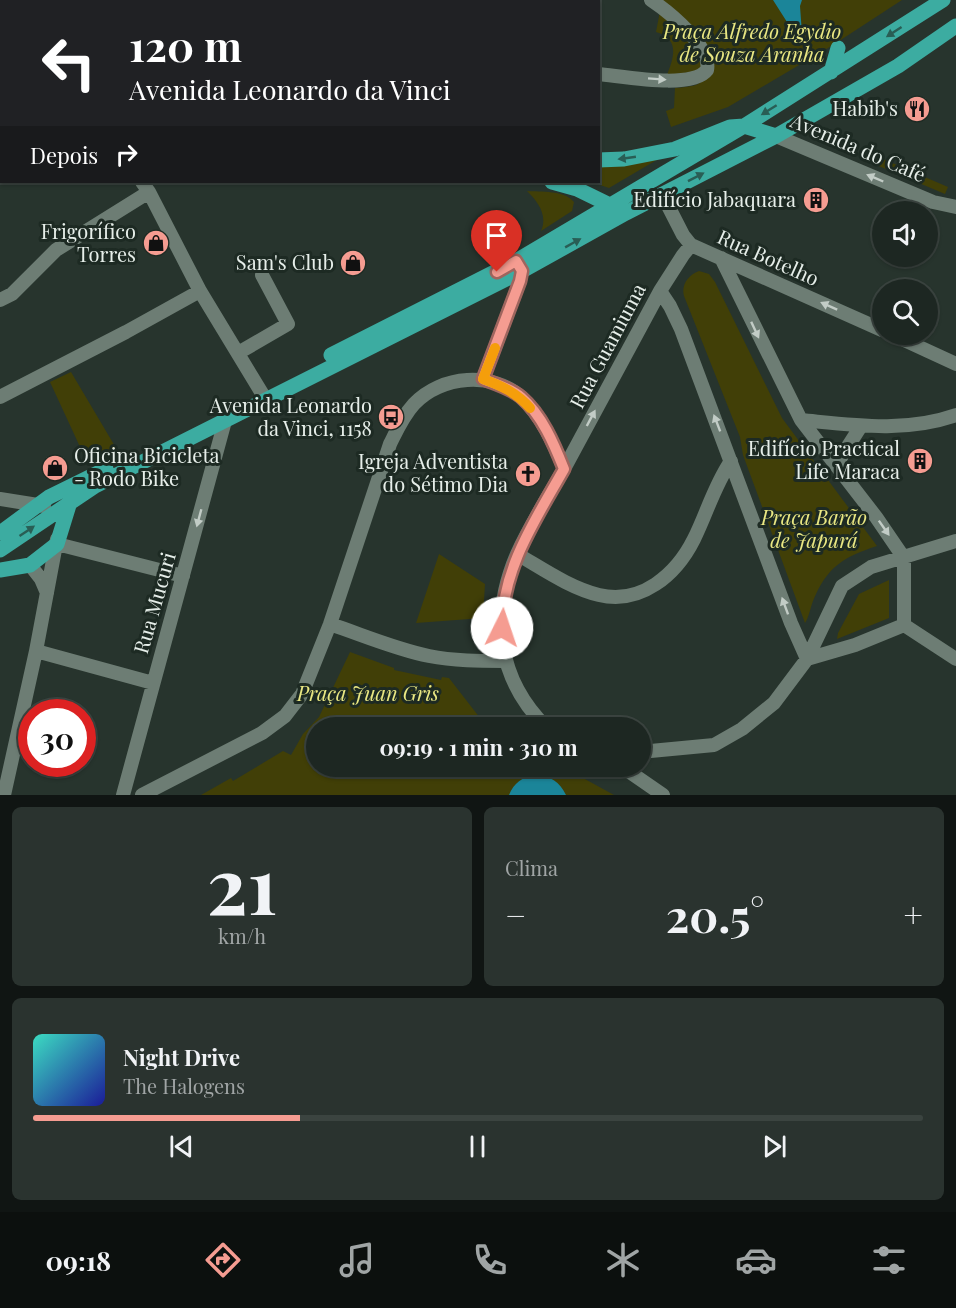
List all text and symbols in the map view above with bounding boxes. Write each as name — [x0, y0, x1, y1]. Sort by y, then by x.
text: 120 m — [129, 17, 242, 73]
park label: Praça Alfredo Egydio de Souza Aranha — [662, 17, 841, 67]
icon: left — [30, 24, 108, 102]
one-way arrow — [886, 26, 902, 37]
text: Avenida Leonardo da Vinci — [129, 71, 451, 107]
one-way arrow — [647, 74, 666, 84]
place label: Habib's — [832, 94, 898, 121]
restaurant icon: Habib's — [902, 94, 932, 124]
one-way arrow — [761, 105, 778, 116]
street label: Avenida do Café — [786, 106, 930, 187]
icon: right — [110, 138, 143, 171]
text: Depois — [30, 140, 98, 170]
one-way arrow — [618, 153, 637, 162]
one-way arrow — [688, 172, 705, 181]
one-way arrow — [866, 173, 883, 182]
place label: Edifício Jabaquara — [633, 185, 796, 212]
building icon: Edifício Jabaquara — [801, 185, 831, 215]
map controls — [872, 201, 938, 345]
button: sound — [872, 201, 938, 267]
pin — [471, 210, 522, 272]
place label: Frigorífico Torres — [41, 217, 136, 267]
icon: arrive — [480, 219, 513, 252]
street label: Rua Botelho — [714, 222, 824, 291]
shop icon: Frigorífico Torres — [141, 228, 171, 258]
one-way arrow — [565, 238, 582, 248]
place label: Sam's Club — [236, 248, 334, 275]
shop icon: Sam's Club — [338, 248, 368, 278]
street label: Rua Guamiuma — [562, 278, 651, 413]
button: search — [872, 279, 938, 345]
one-way arrow — [820, 302, 837, 311]
one-way arrow — [751, 321, 760, 338]
place label: Avenida Leonardo da Vinci, 1158 — [209, 391, 372, 441]
bus stop icon: Avenida Leonardo da Vinci, 1158 — [376, 402, 406, 432]
one-way arrow — [586, 409, 596, 426]
one-way arrow — [712, 413, 722, 431]
place label: Edifício Practical Life Maraca — [748, 434, 900, 484]
place label: Oficina Bicicleta - Rodo Bike — [74, 441, 219, 491]
building icon: Edifício Practical Life Maraca — [905, 446, 935, 476]
place label: Igreja Adventista do Sétimo Dia — [358, 447, 508, 497]
shop icon: Oficina Bicicleta - Rodo Bike — [40, 453, 70, 483]
church icon: Igreja Adventista do Sétimo Dia — [513, 459, 543, 489]
park label: Praça Barão de Japurá — [760, 503, 867, 553]
one-way arrow — [194, 509, 203, 527]
one-way arrow — [878, 519, 890, 535]
one-way arrow — [18, 526, 35, 537]
street label: Rua Mucuri — [126, 549, 181, 656]
position arrow — [470, 596, 534, 660]
one-way arrow — [779, 596, 789, 614]
park label: Praça Juan Gris — [296, 679, 439, 706]
speed limit sign: 30 — [18, 699, 96, 777]
text: 09:19 · 1 min · 310 m — [379, 732, 578, 762]
text: 21 — [207, 831, 277, 935]
text: Clima — [505, 854, 558, 881]
text: 20.5° — [666, 884, 764, 944]
text: − — [505, 892, 526, 936]
text: + — [904, 892, 923, 936]
text: km/h — [218, 922, 266, 949]
text: Night Drive — [123, 1042, 240, 1072]
text: The Halogens — [123, 1072, 245, 1099]
icon: previous — [165, 1130, 198, 1163]
icon: pause — [461, 1130, 494, 1163]
icon: next — [758, 1130, 791, 1163]
icon: directions — [202, 1239, 244, 1281]
icon: music — [336, 1239, 378, 1281]
icon: phone — [469, 1239, 511, 1281]
icon: climate — [602, 1239, 644, 1281]
icon: car — [735, 1239, 777, 1281]
icon: filters — [868, 1239, 910, 1281]
text: 09:18 — [46, 1242, 111, 1278]

